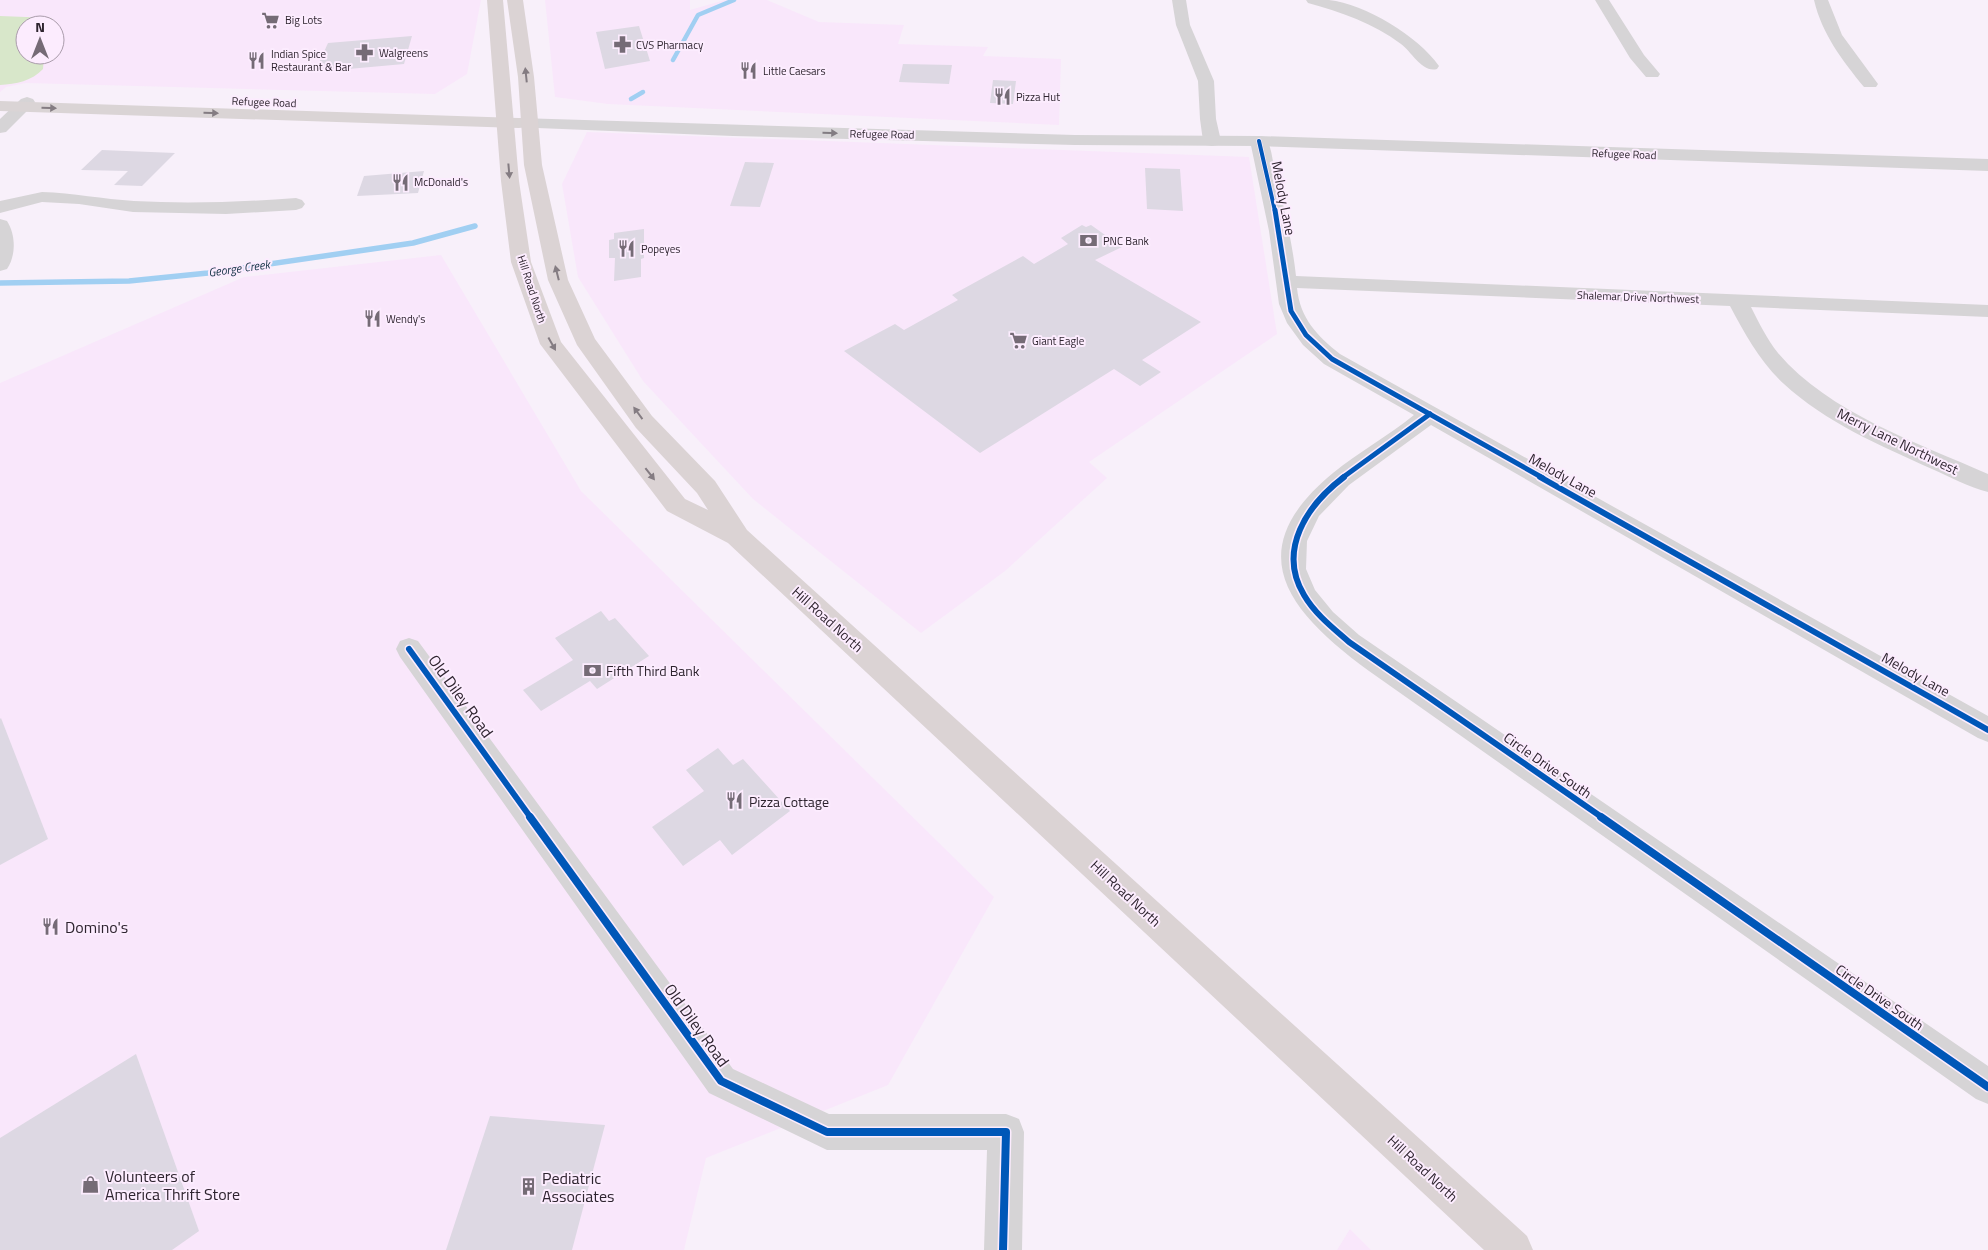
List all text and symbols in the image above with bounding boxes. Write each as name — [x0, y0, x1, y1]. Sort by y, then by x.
supermarket icon: Big Lots — [261, 10, 281, 30]
place label: Big Lots — [285, 12, 322, 28]
north arrow — [15, 15, 65, 65]
text: N — [35, 16, 45, 37]
pharmacy icon: CVS Pharmacy — [612, 35, 632, 55]
place label: CVS Pharmacy — [636, 37, 704, 53]
pharmacy icon: Walgreens — [355, 43, 375, 63]
place label: Walgreens — [379, 45, 428, 61]
place label: Indian Spice Restaurant & Bar — [271, 46, 351, 75]
restaurant icon: Indian Spice Restaurant & Bar — [247, 50, 267, 70]
restaurant icon: Little Caesars — [739, 61, 759, 81]
place label: Little Caesars — [763, 63, 826, 79]
one-way arrow — [522, 66, 530, 82]
restaurant icon: Pizza Hut — [992, 87, 1012, 107]
place label: Pizza Hut — [1016, 89, 1060, 105]
street label: Refugee Road — [231, 93, 297, 111]
one-way arrow — [41, 104, 57, 112]
one-way arrow — [203, 110, 219, 118]
street label: Refugee Road — [850, 125, 915, 143]
one-way arrow — [822, 129, 838, 137]
street label: Refugee Road — [1591, 145, 1657, 163]
street label: Melody Lane — [1267, 159, 1301, 237]
one-way arrow — [506, 163, 514, 179]
restaurant icon: McDonald's — [390, 172, 410, 192]
place label: McDonald's — [414, 174, 468, 190]
bank icon: PNC Bank — [1079, 231, 1099, 251]
place label: PNC Bank — [1103, 233, 1150, 249]
restaurant icon: Popeyes — [617, 239, 637, 259]
place label: Popeyes — [641, 241, 680, 257]
street label: Hill Road North — [514, 253, 551, 325]
water label: George Creek — [207, 254, 273, 282]
one-way arrow — [553, 266, 561, 281]
street label: Shalemar Drive Northwest — [1577, 287, 1700, 307]
restaurant icon: Wendy's — [362, 309, 382, 329]
place label: Wendy's — [386, 311, 425, 327]
supermarket icon: Giant Eagle — [1008, 331, 1028, 351]
place label: Giant Eagle — [1032, 333, 1085, 349]
one-way arrow — [548, 338, 557, 351]
street label: Merry Lane Northwest — [1834, 402, 1962, 480]
one-way arrow — [633, 406, 643, 420]
street label: Melody Lane — [1525, 448, 1601, 502]
one-way arrow — [645, 467, 656, 480]
street label: Hill Road North — [788, 581, 868, 657]
street label: Melody Lane — [1878, 647, 1954, 701]
street label: Old Diley Road — [423, 649, 499, 743]
bank icon: Fifth Third Bank — [582, 660, 602, 680]
place label: Fifth Third Bank — [606, 660, 700, 681]
street label: Circle Drive South — [1500, 727, 1596, 803]
restaurant icon: Pizza Cottage — [725, 791, 745, 811]
place label: Pizza Cottage — [749, 791, 829, 812]
street label: Hill Road North — [1086, 855, 1166, 931]
place label: Domino's — [65, 915, 128, 939]
restaurant icon: Domino's — [41, 917, 61, 937]
street label: Circle Drive South — [1832, 959, 1928, 1035]
street label: Old Diley Road — [659, 978, 735, 1072]
street label: Hill Road North — [1383, 1130, 1463, 1206]
place label: Volunteers of America Thrift Store — [105, 1164, 240, 1206]
place label: Pediatric Associates — [542, 1166, 615, 1208]
shop icon: Volunteers of America Thrift Store — [81, 1175, 101, 1195]
building icon: Pediatric Associates — [518, 1177, 538, 1197]

